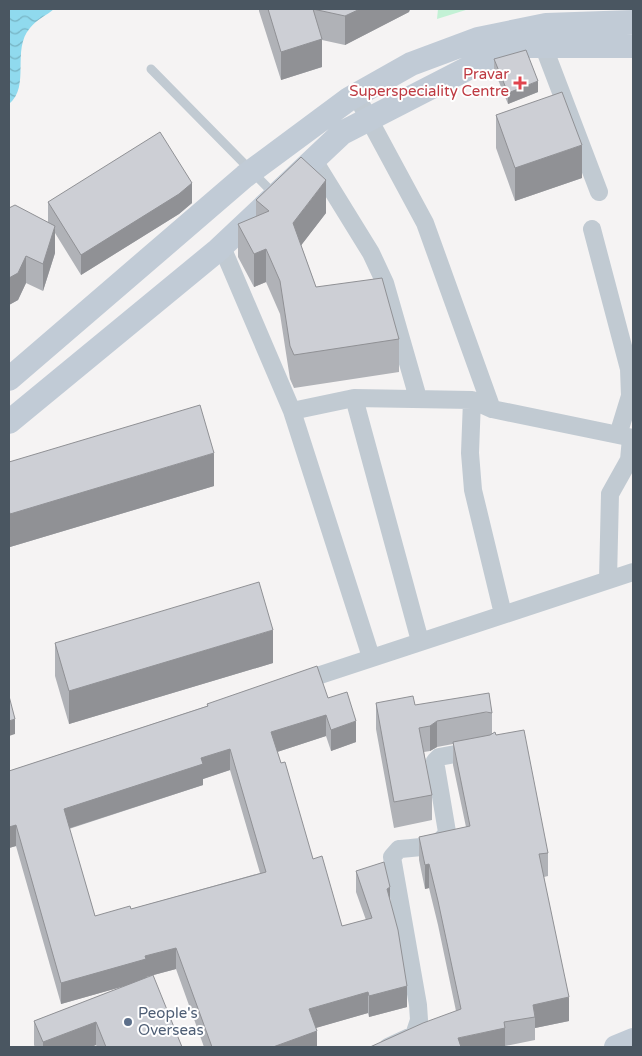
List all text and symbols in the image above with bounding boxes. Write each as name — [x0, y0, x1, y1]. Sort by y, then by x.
place label: Pravar Superspeciality Centre — [349, 65, 509, 100]
marker: Pravar Superspeciality Centre — [513, 76, 527, 90]
place label: People's Overseas — [138, 1004, 204, 1039]
marker: People's Overseas — [122, 1016, 134, 1028]

